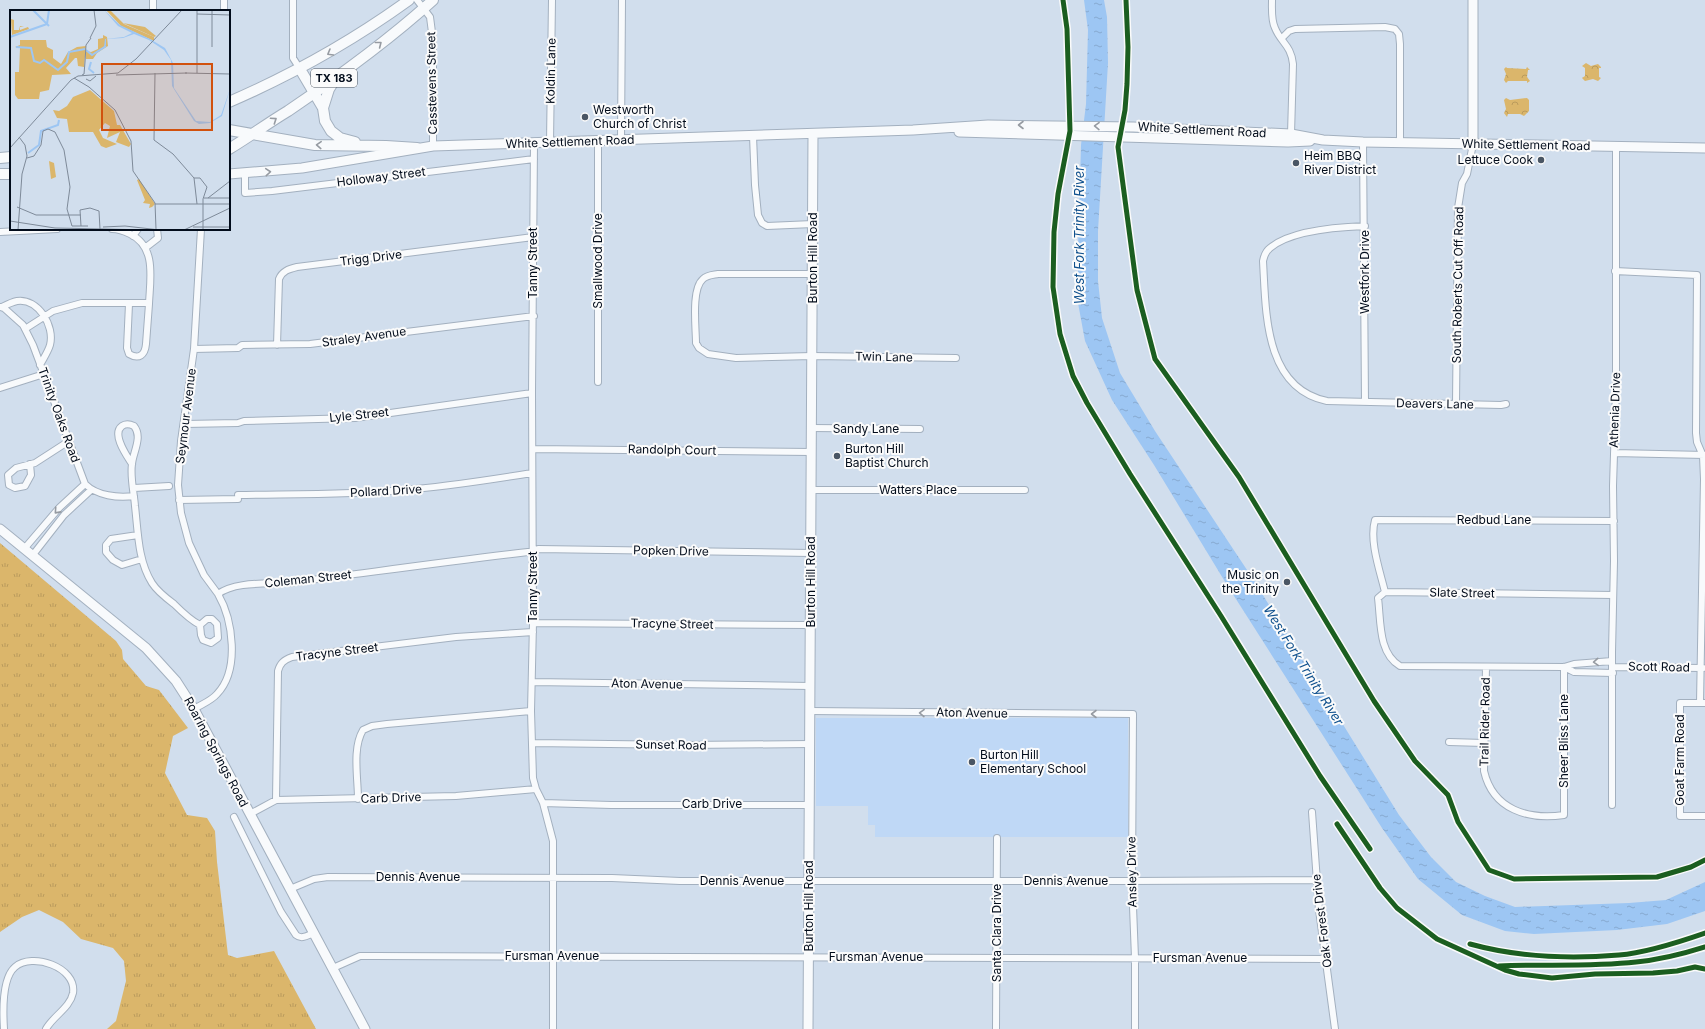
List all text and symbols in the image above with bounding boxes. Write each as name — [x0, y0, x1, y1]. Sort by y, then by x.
inset map — [10, 10, 230, 230]
street label: Casstevens Street — [423, 31, 440, 135]
street label: Koldin Lane — [542, 38, 559, 104]
one-way arrow — [375, 42, 382, 49]
one-way arrow — [327, 48, 334, 55]
road number: TX 183 — [311, 69, 357, 87]
place label: Westworth Church of Christ — [593, 102, 686, 131]
marker: Westworth Church of Christ — [580, 112, 590, 122]
one-way arrow — [269, 118, 276, 125]
street label: White Settlement Road — [1137, 119, 1267, 140]
one-way arrow — [1018, 121, 1024, 129]
one-way arrow — [1094, 122, 1100, 130]
street label: White Settlement Road — [505, 132, 635, 151]
street label: White Settlement Road — [1461, 136, 1591, 153]
one-way arrow — [316, 141, 322, 150]
place label: Heim BBQ River District — [1304, 148, 1376, 177]
place label: Lettuce Cook — [1458, 152, 1533, 167]
marker: Lettuce Cook — [1536, 155, 1546, 165]
marker: Heim BBQ River District — [1291, 158, 1301, 168]
street label: Holloway Street — [336, 164, 426, 189]
water label: West Fork Trinity River — [1071, 165, 1087, 304]
one-way arrow — [265, 167, 271, 176]
street label: South Roberts Cut Off Road — [1449, 206, 1466, 364]
street label: Burton Hill Road — [805, 212, 820, 304]
street label: Smallwood Drive — [590, 213, 605, 309]
street label: Tanny Street — [525, 227, 540, 299]
street label: Westfork Drive — [1357, 230, 1372, 314]
street label: Trigg Drive — [339, 246, 403, 269]
street label: Straley Avenue — [321, 323, 407, 350]
street label: Twin Lane — [855, 348, 913, 365]
street label: Trinity Oaks Road — [35, 365, 84, 464]
street label: Seymour Avenue — [172, 367, 199, 465]
street label: Athenia Drive — [1606, 372, 1623, 448]
street label: Deavers Lane — [1396, 395, 1474, 412]
street label: Lyle Street — [328, 404, 390, 425]
street label: Sandy Lane — [833, 421, 899, 436]
street label: Randolph Court — [628, 441, 716, 458]
place label: Burton Hill Baptist Church — [845, 441, 929, 470]
marker: Burton Hill Baptist Church — [832, 451, 842, 461]
street label: Pollard Drive — [350, 481, 422, 500]
street label: Watters Place — [879, 482, 957, 497]
one-way arrow — [55, 506, 62, 513]
street label: Redbud Lane — [1457, 512, 1531, 527]
street label: Burton Hill Road — [803, 536, 818, 628]
street label: Popken Drive — [633, 542, 709, 559]
street label: Tanny Street — [525, 551, 540, 623]
street label: Coleman Street — [264, 566, 352, 591]
place label: Music on the Trinity — [1222, 567, 1279, 596]
marker: Music on the Trinity — [1282, 577, 1292, 587]
street label: Slate Street — [1429, 584, 1495, 601]
water label: West Fork Trinity River — [1261, 602, 1348, 729]
street label: Tracyne Street — [630, 615, 714, 632]
street label: Tracyne Street — [295, 639, 379, 664]
one-way arrow — [1593, 657, 1599, 666]
street label: Scott Road — [1628, 658, 1690, 675]
street label: Aton Avenue — [611, 675, 683, 692]
street label: Trail Rider Road — [1476, 677, 1493, 767]
street label: Roaring Springs Road — [181, 694, 252, 809]
street label: Sheer Bliss Lane — [1556, 694, 1571, 788]
street label: Aton Avenue — [936, 704, 1008, 721]
one-way arrow — [919, 709, 925, 717]
one-way arrow — [1091, 710, 1097, 718]
street label: Goat Farm Road — [1672, 714, 1687, 806]
street label: Sunset Road — [635, 736, 707, 753]
place label: Burton Hill Elementary School — [980, 747, 1086, 776]
marker: Burton Hill Elementary School — [967, 757, 977, 767]
street label: Carb Drive — [360, 789, 422, 806]
street label: Carb Drive — [682, 796, 742, 811]
street label: Ansley Drive — [1123, 836, 1140, 908]
street label: Burton Hill Road — [801, 860, 816, 952]
street label: Dennis Avenue — [376, 869, 460, 884]
street label: Dennis Avenue — [700, 873, 784, 888]
street label: Dennis Avenue — [1024, 873, 1108, 888]
street label: Oak Forest Drive — [1308, 873, 1335, 969]
street label: Santa Clara Drive — [989, 884, 1004, 982]
street label: Fursman Avenue — [505, 948, 599, 963]
street label: Fursman Avenue — [829, 949, 923, 964]
street label: Fursman Avenue — [1153, 950, 1247, 965]

